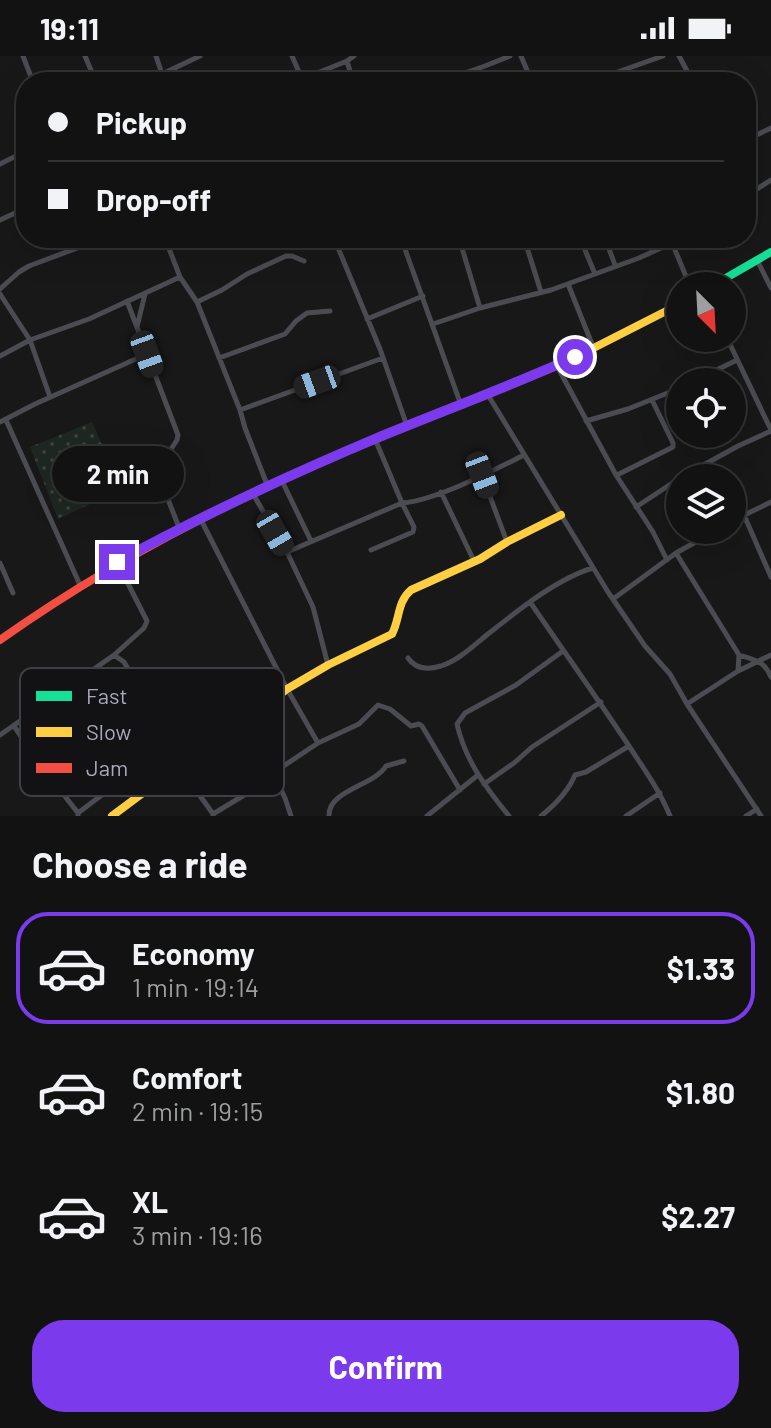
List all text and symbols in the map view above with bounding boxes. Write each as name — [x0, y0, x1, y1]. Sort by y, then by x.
text: 19:11 — [40, 10, 99, 46]
text: Pickup — [96, 104, 187, 140]
text: Drop-off — [96, 181, 211, 217]
north arrow — [666, 272, 746, 352]
map controls — [666, 272, 746, 544]
car — [128, 327, 166, 381]
route start — [557, 339, 593, 375]
car — [290, 363, 344, 401]
button: locate — [666, 368, 746, 448]
callout: 2 min — [51, 446, 183, 502]
car — [462, 448, 502, 502]
text: 2 min — [87, 458, 149, 489]
button: layers — [666, 464, 746, 544]
car — [253, 506, 297, 560]
route end — [99, 544, 135, 580]
legend — [20, 668, 284, 796]
text: Fast — [86, 682, 128, 708]
text: Slow — [86, 718, 131, 744]
text: Jam — [86, 754, 128, 780]
text: Choose a ride — [32, 842, 248, 885]
icon: car — [36, 932, 108, 1004]
text: Economy — [132, 935, 255, 971]
text: $1.33 — [667, 950, 735, 986]
text: 1 min · 19:14 — [132, 971, 259, 1002]
icon: car — [36, 1056, 108, 1128]
text: Comfort — [132, 1059, 242, 1095]
text: $1.80 — [666, 1074, 735, 1110]
text: 2 min · 19:15 — [132, 1095, 263, 1126]
icon: car — [36, 1180, 108, 1252]
text: XL — [132, 1183, 168, 1219]
text: $2.27 — [661, 1198, 735, 1234]
text: 3 min · 19:16 — [132, 1219, 263, 1250]
button: Confirm — [32, 1320, 739, 1412]

